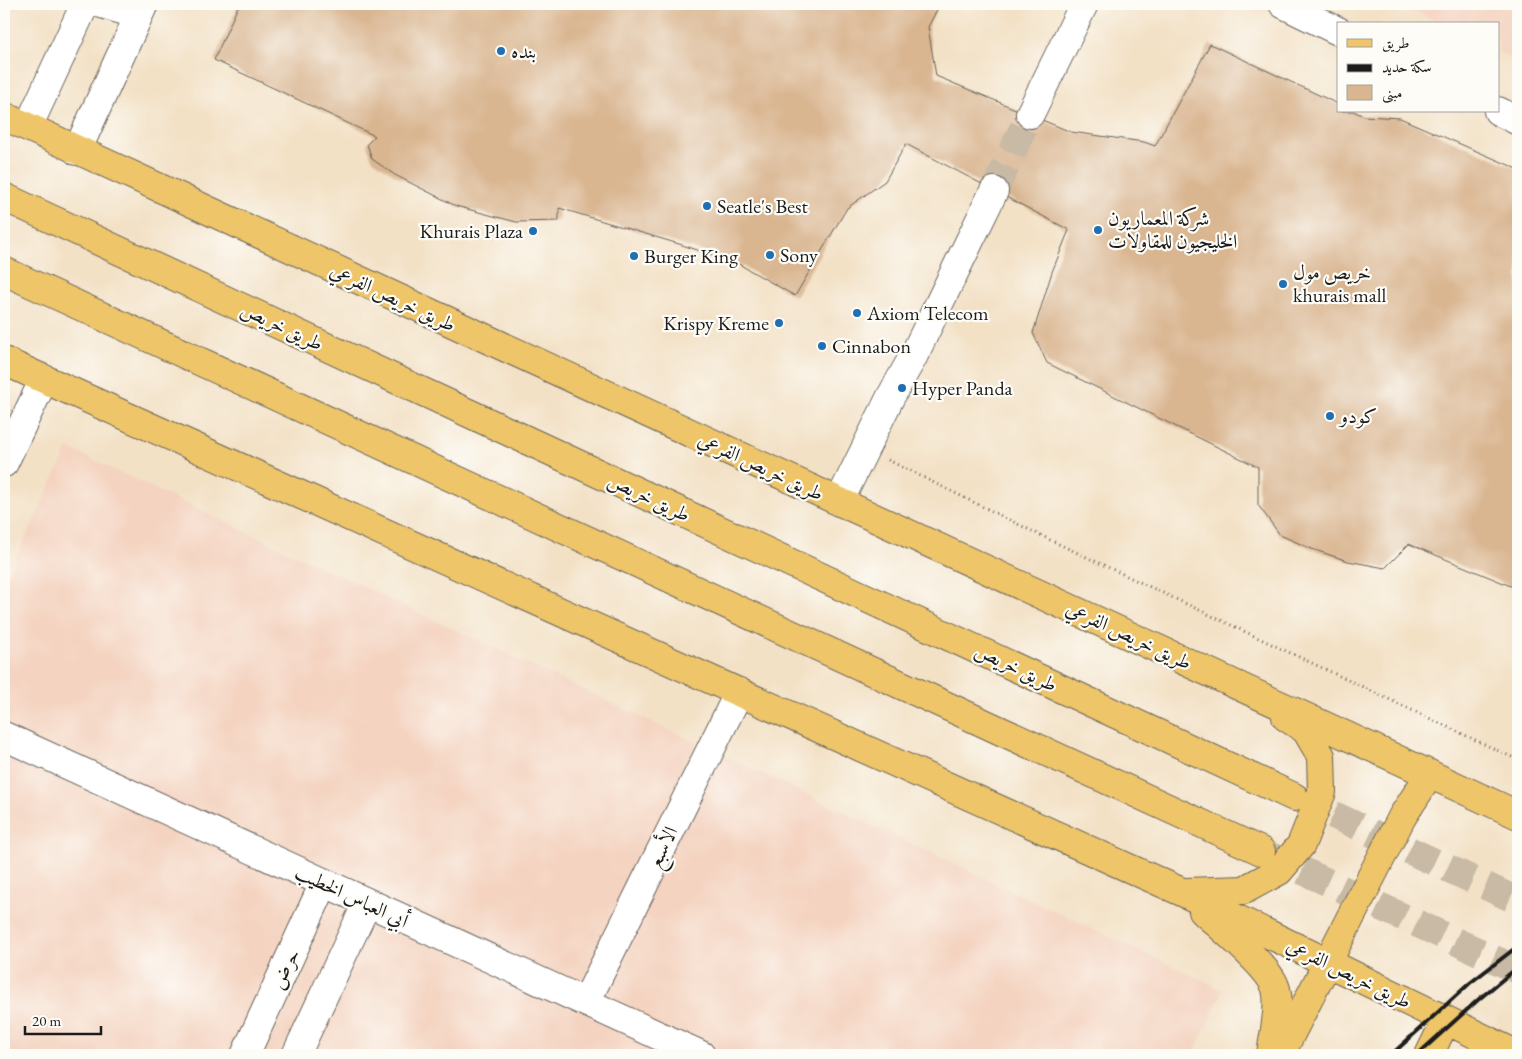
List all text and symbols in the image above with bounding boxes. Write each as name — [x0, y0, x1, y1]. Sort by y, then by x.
legend — [1337, 22, 1500, 112]
text: طريق — [1382, 33, 1409, 53]
place label: بنده — [511, 38, 536, 64]
marker: بنده — [495, 45, 507, 57]
text: سكة حديد — [1382, 57, 1431, 76]
text: مبنى — [1382, 83, 1402, 104]
place label: Seatle's Best — [717, 193, 808, 219]
marker: Seatle's Best — [701, 200, 713, 212]
place label: شركة المعماريون الخليجيون للمقاولات — [1108, 205, 1237, 254]
place label: Khurais Plaza — [420, 218, 523, 244]
marker: شركة المعماريون الخليجيون للمقاولات — [1092, 224, 1104, 236]
marker: Khurais Plaza — [527, 225, 539, 237]
place label: Sony — [780, 242, 818, 268]
place label: Burger King — [644, 243, 738, 269]
marker: Sony — [764, 249, 776, 261]
marker: Burger King — [628, 250, 640, 262]
street label: طريق خريص الفرعي — [325, 257, 460, 340]
place label: خريص مول khurais mall — [1293, 259, 1387, 308]
marker: خريص مول khurais mall — [1277, 278, 1289, 290]
street label: طريق خريص — [236, 296, 327, 357]
place label: Axiom Telecom — [866, 300, 989, 326]
marker: Axiom Telecom — [851, 307, 863, 319]
place label: Krispy Kreme — [663, 310, 769, 336]
marker: Krispy Kreme — [773, 317, 785, 329]
place label: Cinnabon — [832, 333, 911, 359]
marker: Cinnabon — [816, 340, 828, 352]
place label: Hyper Panda — [912, 375, 1013, 401]
marker: Hyper Panda — [896, 382, 908, 394]
place label: كودو — [1338, 403, 1377, 429]
marker: كودو — [1324, 410, 1336, 422]
street label: طريق خريص الفرعي — [693, 426, 828, 509]
street label: طريق خريص — [603, 467, 694, 528]
street label: طريق خريص الفرعي — [1061, 595, 1196, 678]
street label: طريق خريص — [970, 637, 1061, 698]
street label: الأسبع — [639, 821, 688, 874]
street label: أبي العباس الخطيب — [290, 857, 414, 936]
street label: طريق خريص الفرعي — [1281, 932, 1416, 1017]
street label: حرض — [264, 945, 306, 993]
scale bar — [25, 1004, 101, 1036]
text: 20 m — [32, 1011, 61, 1030]

